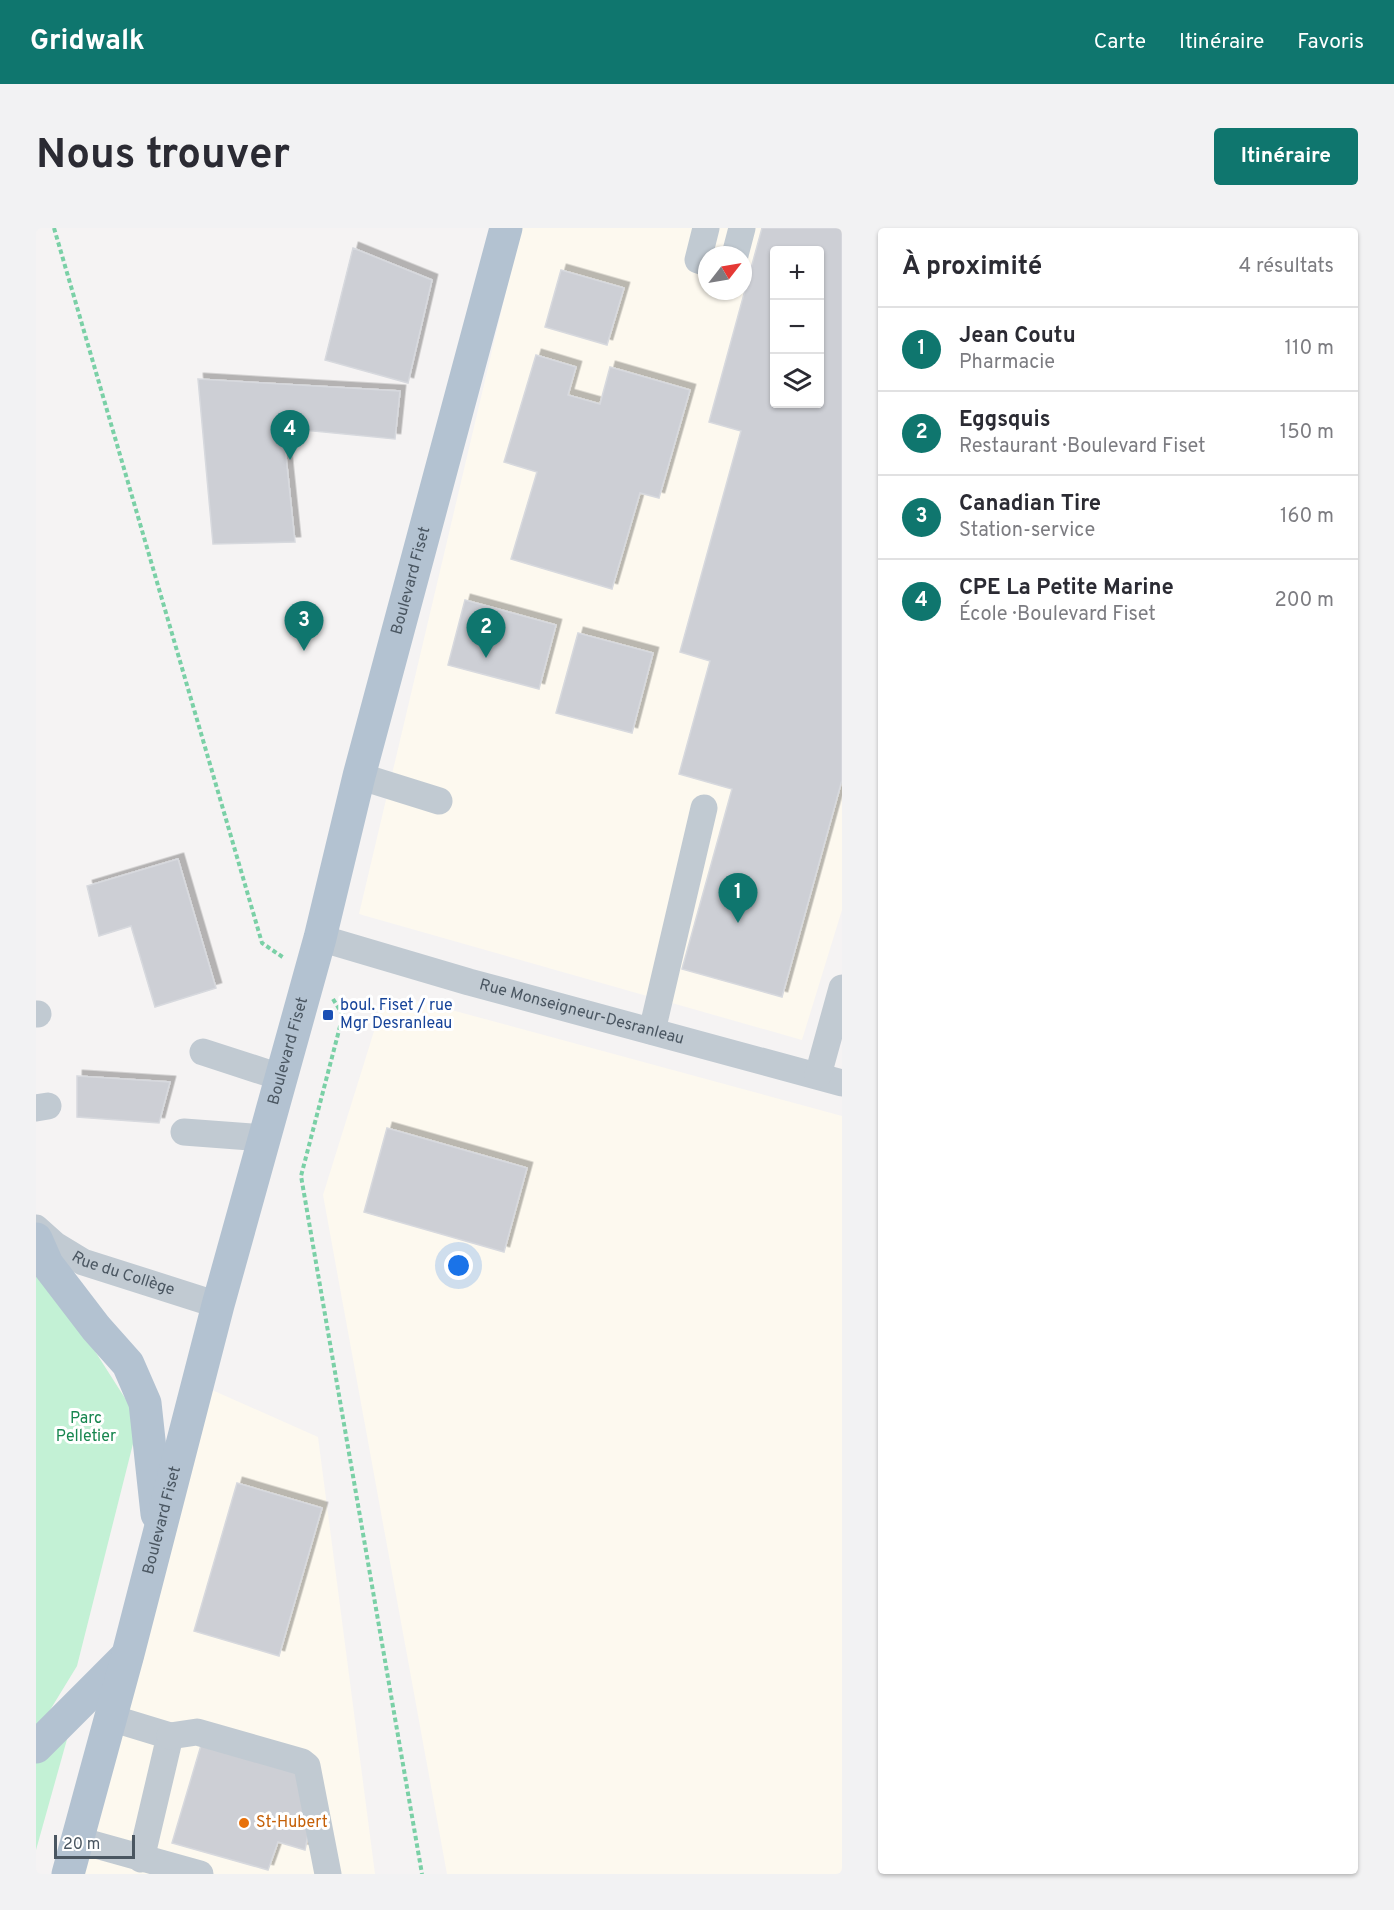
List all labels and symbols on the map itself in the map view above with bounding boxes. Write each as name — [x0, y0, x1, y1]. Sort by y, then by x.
north arrow — [698, 246, 752, 300]
pin: 4 — [270, 410, 310, 460]
street label: Boulevard Fiset — [387, 525, 435, 637]
pin: 3 — [284, 602, 324, 651]
pin: 2 — [466, 608, 506, 658]
pin: 1 — [718, 874, 758, 923]
street label: Rue Monseigneur-Desranleau — [477, 975, 686, 1050]
street label: Boulevard Fiset — [264, 995, 313, 1107]
place label: boul. Fiset / rue Mgr Desranleau — [340, 996, 453, 1034]
marker: boul. Fiset / rue Mgr Desranleau — [321, 1008, 335, 1022]
street label: Rue du Collège — [68, 1247, 177, 1301]
your location — [444, 1251, 473, 1280]
park label: Parc Pelletier — [56, 1409, 116, 1447]
street label: Boulevard Fiset — [139, 1464, 186, 1577]
place label: St-Hubert — [256, 1813, 328, 1833]
marker: St-Hubert — [237, 1816, 251, 1830]
scale bar — [54, 1832, 135, 1860]

